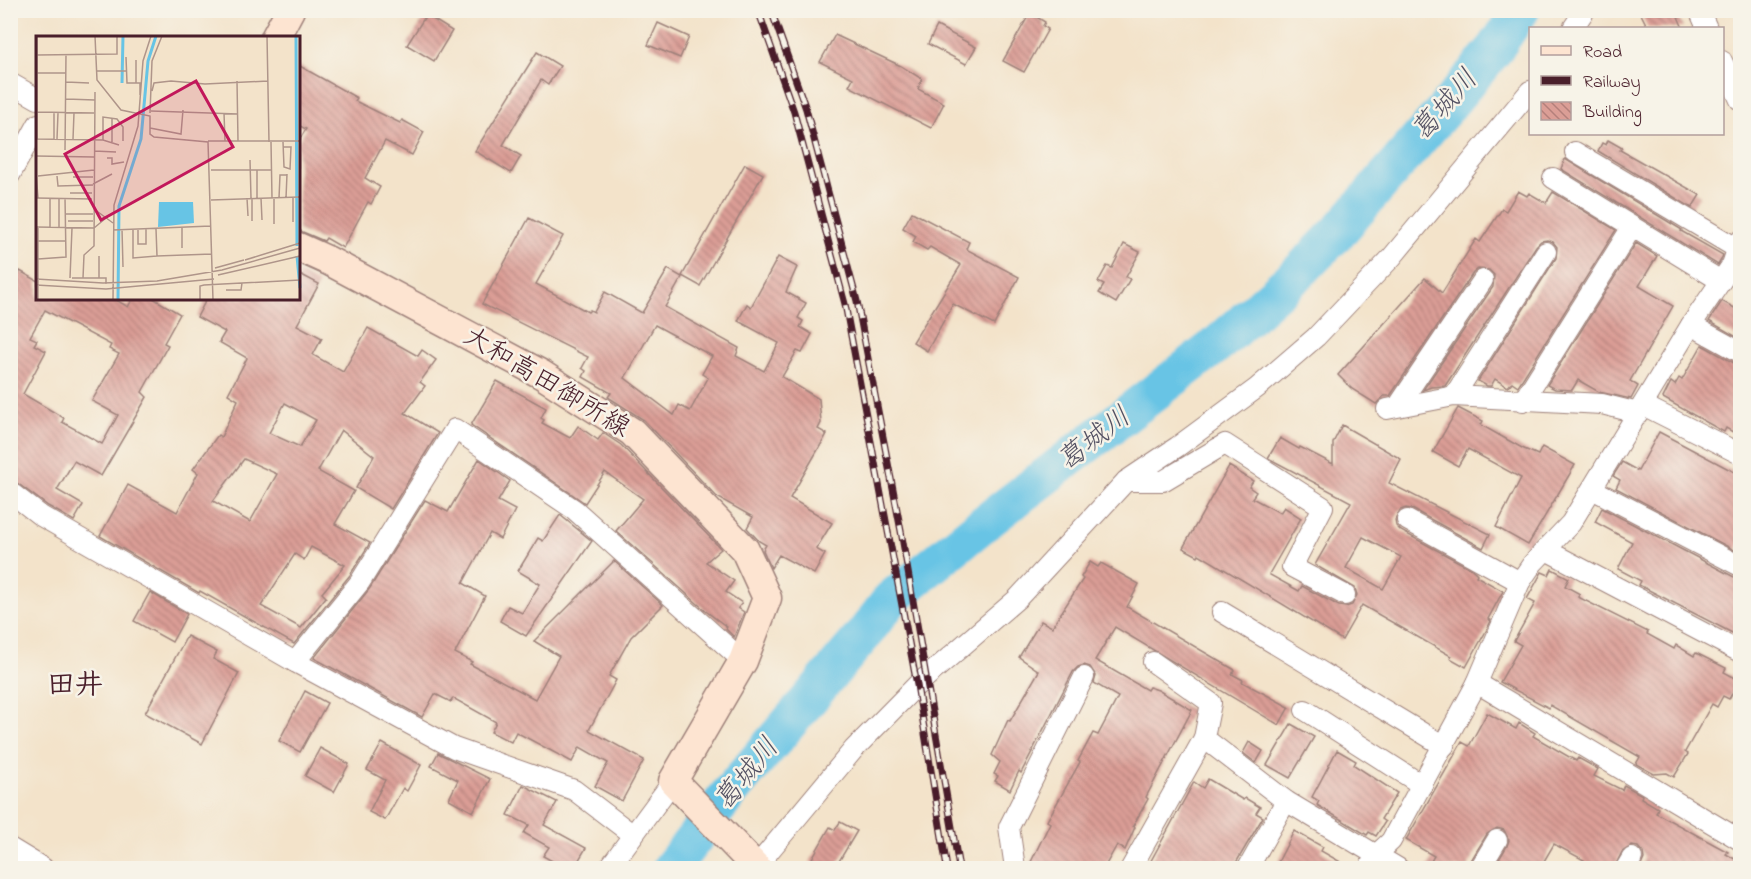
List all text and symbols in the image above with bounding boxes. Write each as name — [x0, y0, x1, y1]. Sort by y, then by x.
legend — [1529, 27, 1724, 135]
inset map — [36, 36, 300, 300]
text: Road — [1583, 40, 1622, 66]
water label: 葛城川 — [1403, 61, 1489, 151]
text: Railway — [1583, 70, 1640, 96]
text: Building — [1582, 100, 1642, 127]
street label: 大和高田御所線 — [455, 318, 637, 448]
water label: 葛城川 — [1049, 398, 1141, 482]
district label: 田井 — [47, 666, 103, 707]
water label: 葛城川 — [706, 729, 790, 821]

